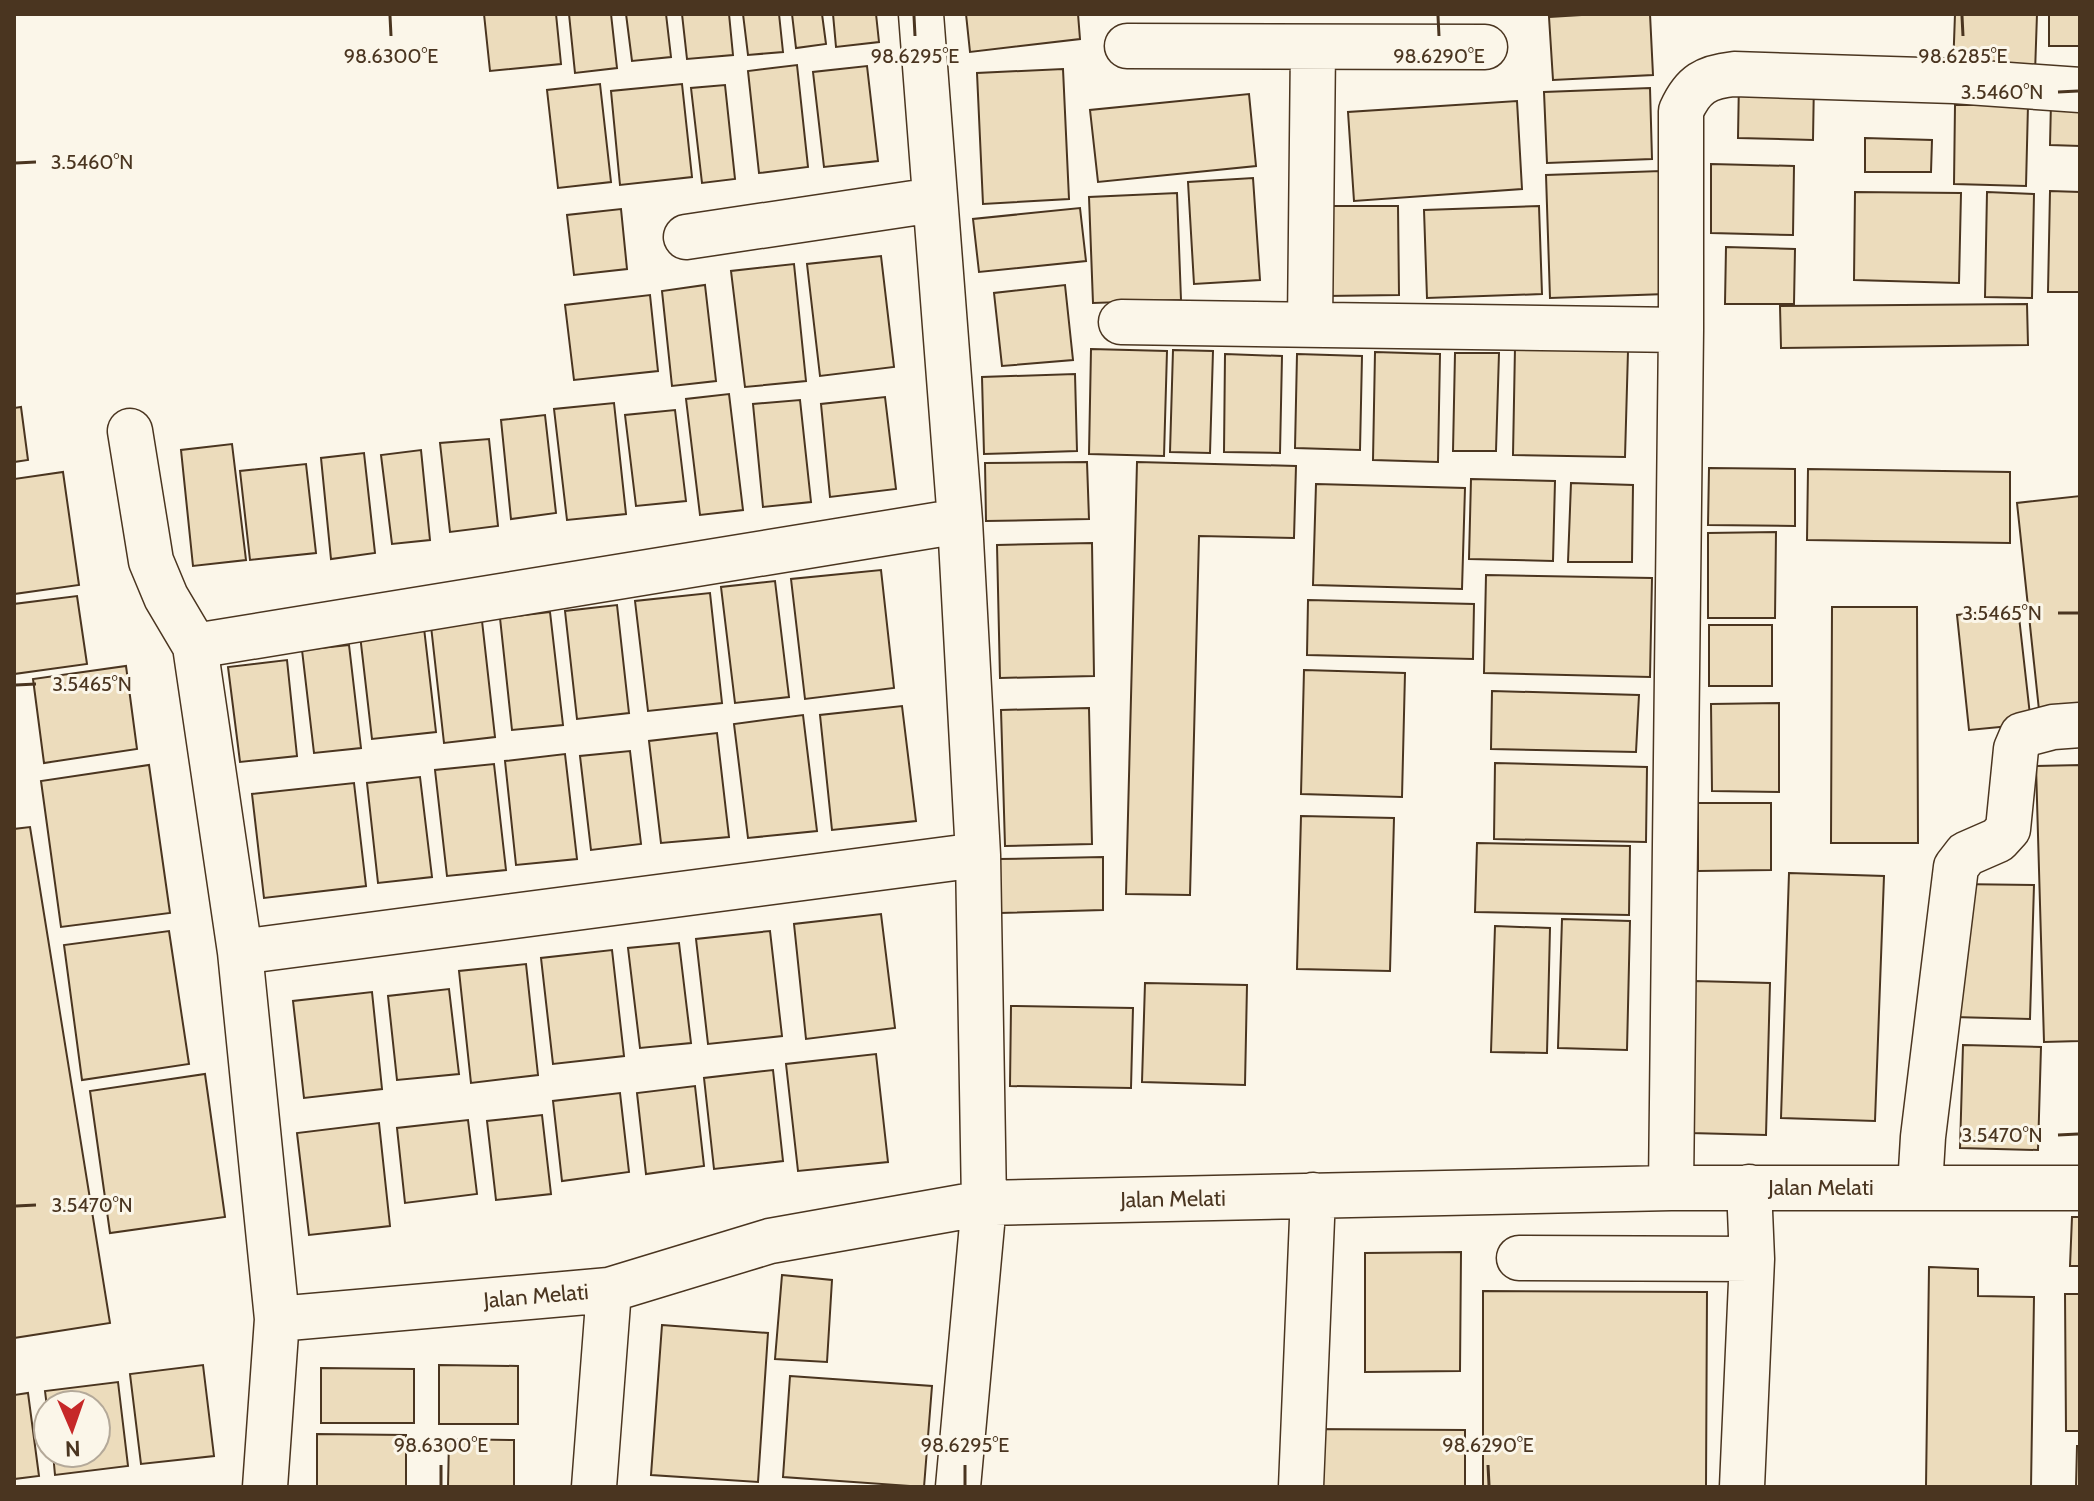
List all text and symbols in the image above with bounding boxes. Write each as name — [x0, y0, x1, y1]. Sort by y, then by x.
text: 98.6300°E — [344, 44, 438, 68]
text: 98.6295°E — [871, 44, 959, 68]
text: 98.6290°E — [1393, 44, 1485, 68]
text: 98.6285°E — [1918, 44, 2008, 68]
text: 3.5460°N — [1961, 80, 2043, 104]
text: 3.5460°N — [51, 150, 133, 174]
text: 3.5465°N — [1962, 601, 2042, 625]
text: 3.5465°N — [52, 672, 132, 696]
text: 3.5470°N — [1961, 1123, 2043, 1147]
street label: Jalan Melati — [1767, 1174, 1874, 1201]
street label: Jalan Melati — [1119, 1185, 1226, 1213]
text: 3.5470°N — [51, 1193, 133, 1217]
street label: Jalan Melati — [481, 1278, 590, 1314]
north arrow — [32, 1389, 112, 1469]
text: 98.6300°E — [394, 1433, 488, 1457]
text: 98.6295°E — [921, 1433, 1009, 1457]
text: 98.6290°E — [1442, 1433, 1534, 1457]
text: N — [64, 1435, 81, 1462]

